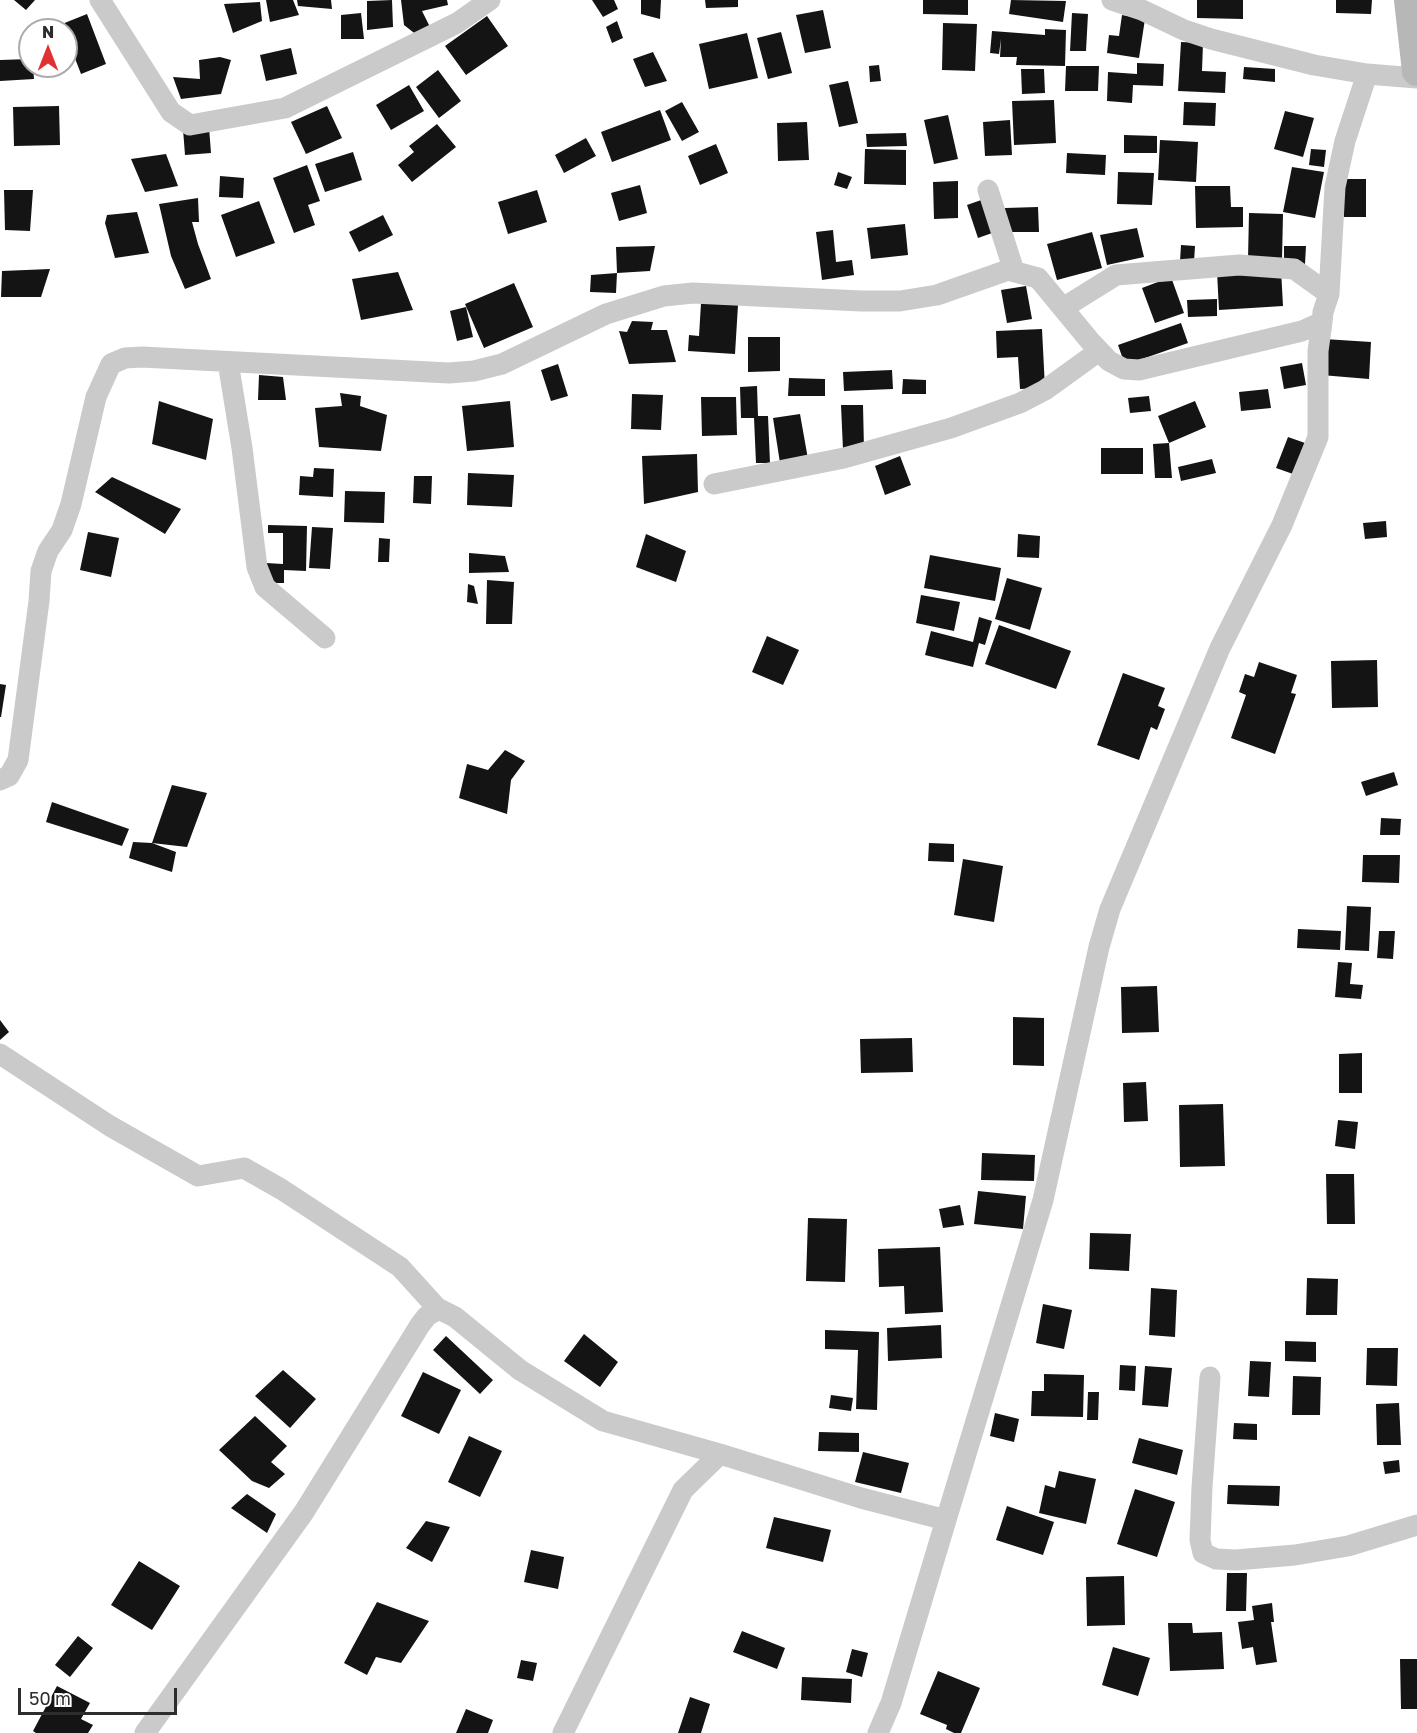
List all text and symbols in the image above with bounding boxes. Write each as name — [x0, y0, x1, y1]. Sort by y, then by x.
north arrow — [18, 18, 78, 78]
text: N — [42, 22, 54, 42]
scale bar — [21, 1676, 180, 1714]
text: 50 m — [29, 1687, 71, 1709]

